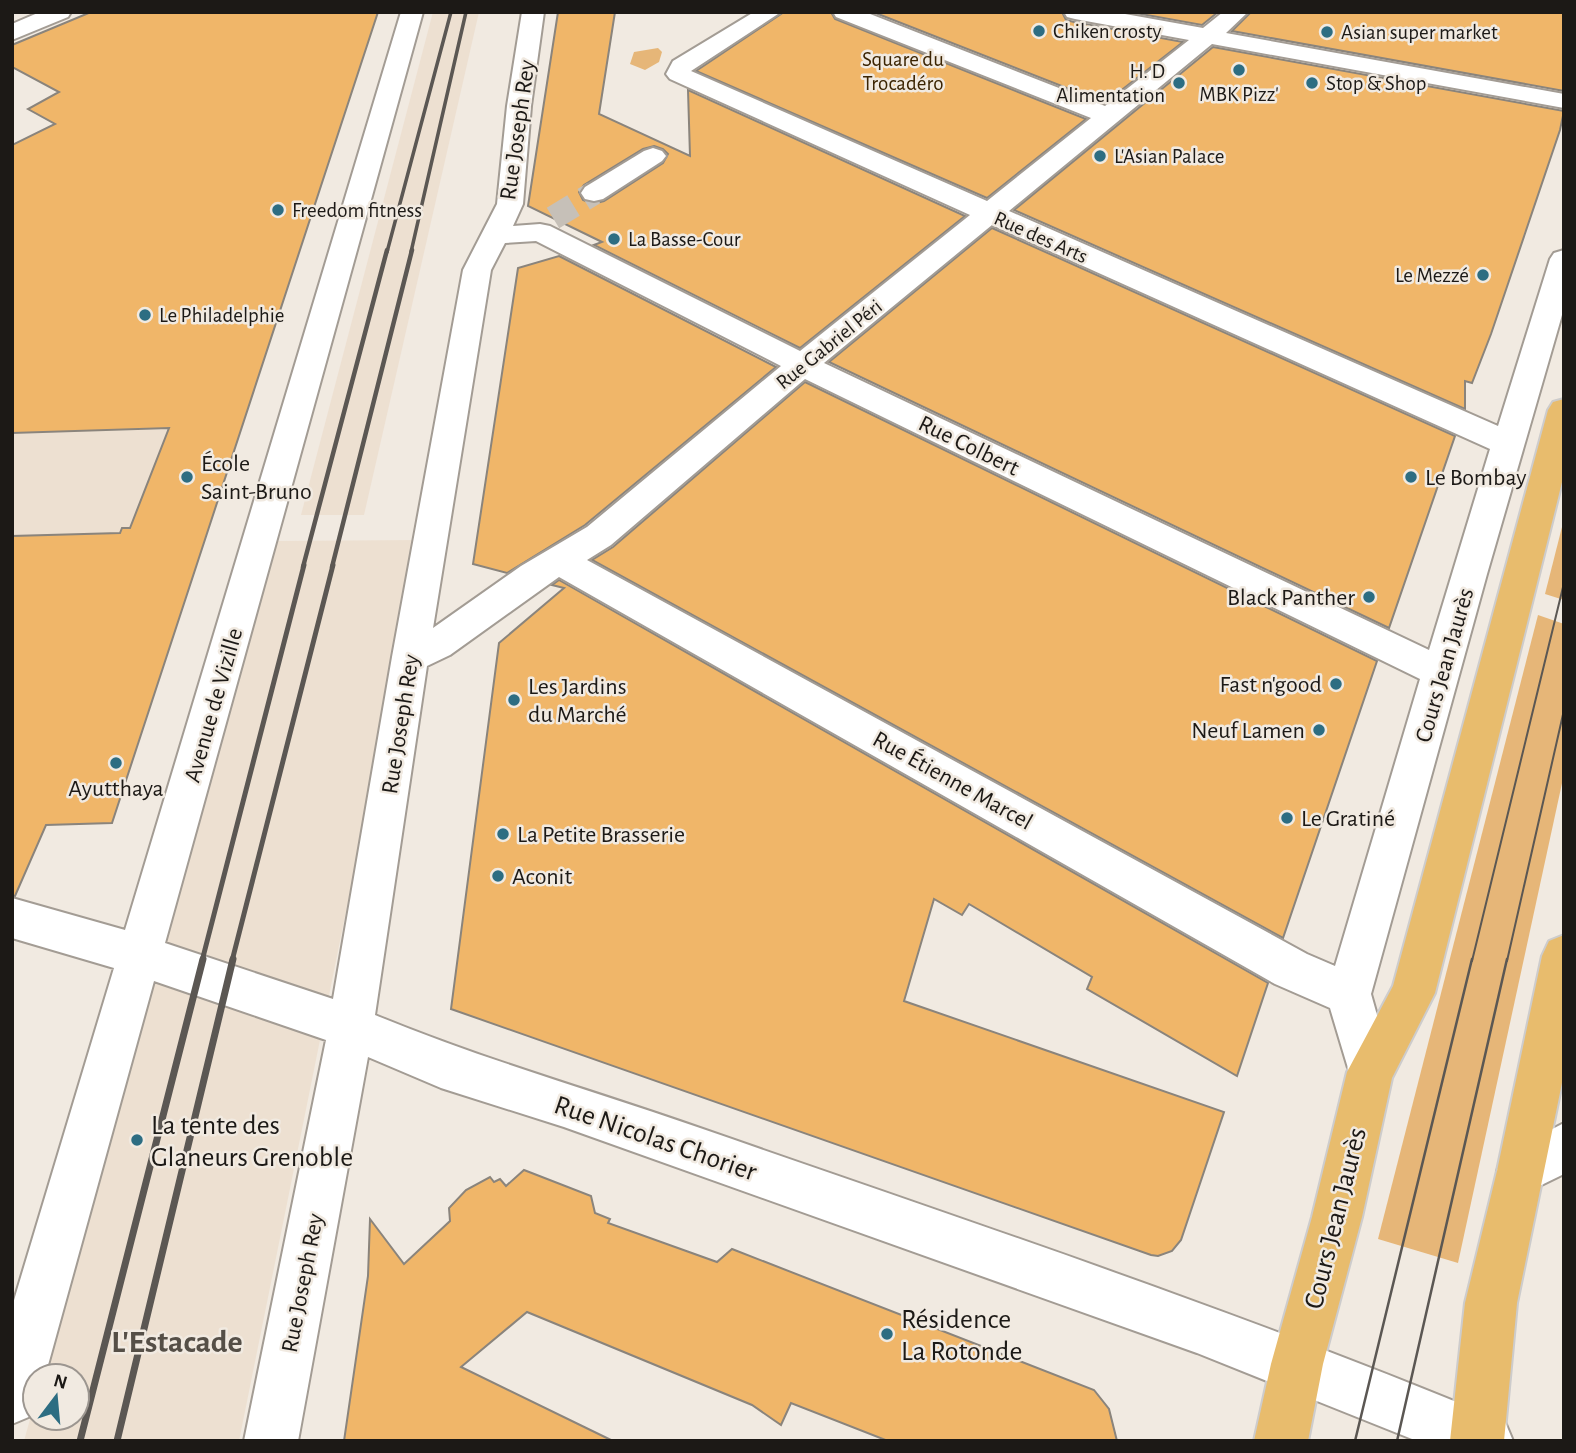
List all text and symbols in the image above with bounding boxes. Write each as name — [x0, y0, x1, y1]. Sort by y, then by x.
place label: Chiken crosty — [1053, 21, 1162, 42]
place label: Asian super market — [1341, 22, 1498, 43]
marker: Chiken crosty — [1031, 23, 1047, 39]
marker: Asian super market — [1319, 24, 1335, 40]
park label: Square du Trocadéro — [862, 49, 944, 94]
street label: Rue Joseph Rey — [496, 59, 540, 202]
place label: H. D Alimentation — [1056, 61, 1165, 106]
marker: MBK Pizz' — [1231, 62, 1247, 78]
place label: Stop & Shop — [1326, 73, 1426, 94]
marker: H. D Alimentation — [1171, 75, 1187, 91]
marker: Stop & Shop — [1304, 75, 1320, 91]
place label: MBK Pizz' — [1199, 84, 1279, 105]
place label: L'Asian Palace — [1114, 146, 1224, 167]
marker: L'Asian Palace — [1092, 148, 1108, 164]
place label: Freedom fitness — [292, 200, 422, 221]
marker: Freedom fitness — [270, 202, 286, 218]
street label: Rue des Arts — [991, 208, 1091, 267]
place label: La Basse-Cour — [628, 229, 741, 250]
marker: La Basse-Cour — [606, 231, 622, 247]
place label: Le Mezzé — [1395, 265, 1469, 286]
marker: Le Mezzé — [1475, 267, 1491, 283]
street label: Rue Gabriel Péri — [772, 295, 886, 393]
place label: Le Philadelphie — [159, 305, 285, 326]
marker: Le Philadelphie — [137, 307, 153, 323]
street label: Rue Colbert — [914, 411, 1023, 481]
place label: École Saint-Bruno — [201, 450, 312, 504]
place label: Le Bombay — [1425, 466, 1526, 490]
marker: École Saint-Bruno — [179, 469, 195, 485]
marker: Le Bombay — [1403, 469, 1419, 485]
street label: Cours Jean Jaurès — [1411, 585, 1478, 745]
place label: Black Panther — [1227, 586, 1355, 610]
marker: Black Panther — [1361, 589, 1377, 605]
street label: Avenue de Vizille — [180, 625, 247, 785]
street label: Rue Joseph Rey — [378, 653, 424, 796]
place label: Fast n'good — [1220, 673, 1322, 697]
place label: Les Jardins du Marché — [528, 675, 627, 727]
marker: Fast n'good — [1328, 676, 1344, 692]
marker: Les Jardins du Marché — [506, 692, 522, 708]
place label: Neuf Lamen — [1191, 719, 1305, 743]
marker: Neuf Lamen — [1311, 722, 1327, 738]
street label: Rue Étienne Marcel — [869, 725, 1037, 835]
marker: Ayutthaya — [108, 755, 124, 771]
place label: Ayutthaya — [68, 777, 164, 801]
place label: Le Gratiné — [1301, 807, 1395, 831]
marker: Le Gratiné — [1279, 810, 1295, 826]
place label: La Petite Brasserie — [517, 823, 685, 847]
marker: La Petite Brasserie — [495, 826, 511, 842]
place label: Aconit — [512, 865, 572, 889]
marker: Aconit — [490, 868, 506, 884]
street label: Rue Nicolas Chorier — [550, 1091, 760, 1187]
place label: La tente des Glaneurs Grenoble — [151, 1112, 353, 1172]
street label: Cours Jean Jaurès — [1300, 1125, 1372, 1312]
marker: La tente des Glaneurs Grenoble — [129, 1132, 145, 1148]
street label: Rue Joseph Rey — [278, 1212, 328, 1355]
place label: Résidence La Rotonde — [901, 1306, 1022, 1366]
district label: L'Estacade — [111, 1326, 243, 1358]
marker: Résidence La Rotonde — [879, 1326, 895, 1342]
north arrow — [21, 1362, 91, 1432]
text: N — [51, 1371, 69, 1393]

